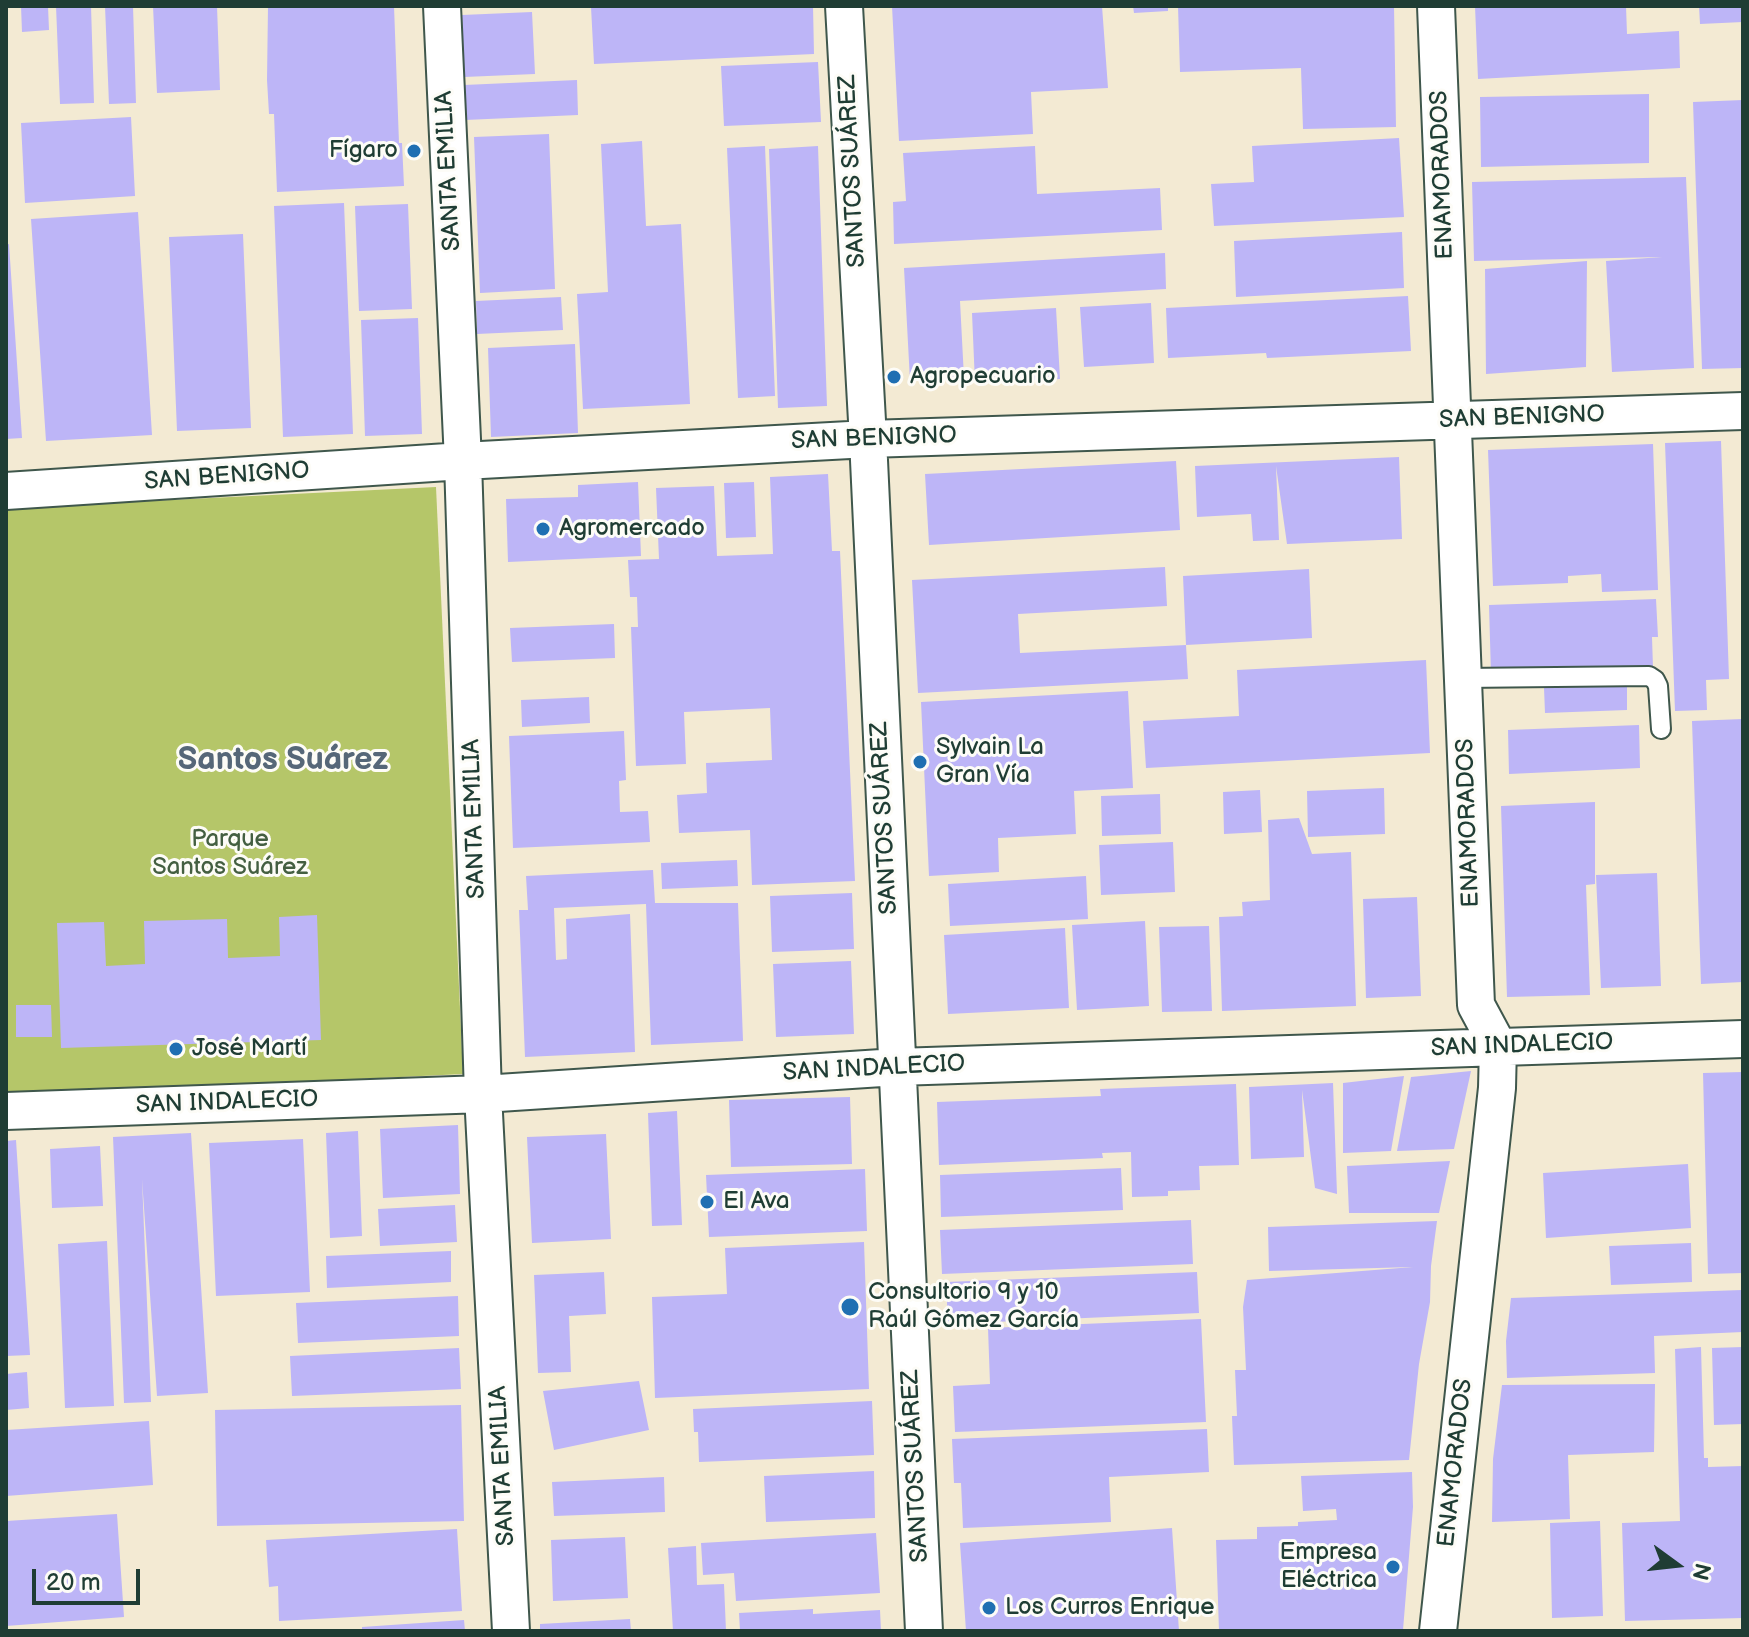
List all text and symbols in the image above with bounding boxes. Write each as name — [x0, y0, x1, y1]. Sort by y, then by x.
street label: SANTOS SUÁREZ — [834, 74, 872, 268]
street label: SANTA EMILIA — [430, 90, 468, 252]
street label: ENAMORADOS — [1426, 90, 1460, 260]
place label: Fígaro — [329, 137, 398, 165]
marker: Fígaro — [405, 142, 423, 160]
place label: Agropecuario — [910, 363, 1056, 391]
marker: Agropecuario — [885, 368, 903, 386]
street label: SAN BENIGNO — [1439, 401, 1605, 435]
street label: SAN BENIGNO — [791, 422, 957, 456]
street label: SAN BENIGNO — [143, 457, 311, 497]
place label: Agromercado — [559, 515, 705, 543]
marker: Agromercado — [534, 520, 552, 538]
street label: SANTOS SUÁREZ — [866, 721, 904, 915]
place label: Sylvain La Gran Vía — [936, 734, 1044, 790]
street label: SANTA EMILIA — [458, 738, 492, 900]
street label: ENAMORADOS — [1452, 738, 1486, 908]
district label: Santos Suárez — [178, 742, 388, 780]
marker: Sylvain La Gran Vía — [911, 753, 929, 771]
park label: Parque Santos Suárez — [152, 826, 308, 882]
street label: SAN INDALECIO — [1430, 1028, 1614, 1064]
place label: José Martí — [192, 1035, 307, 1063]
marker: José Martí — [167, 1040, 185, 1058]
street label: SAN INDALECIO — [782, 1050, 966, 1088]
street label: SAN INDALECIO — [135, 1085, 319, 1121]
place label: El Ava — [723, 1188, 790, 1216]
marker: El Ava — [698, 1193, 716, 1211]
place label: Consultorio 9 y 10 Raúl Gómez García — [868, 1279, 1079, 1335]
marker: Consultorio 9 y 10 Raúl Gómez García — [839, 1296, 861, 1318]
street label: SANTOS SUÁREZ — [897, 1369, 935, 1563]
street label: ENAMORADOS — [1433, 1377, 1479, 1549]
street label: SANTA EMILIA — [484, 1385, 522, 1547]
north arrow — [1637, 1525, 1717, 1605]
place label: Empresa Eléctrica — [1280, 1539, 1377, 1595]
scale bar — [36, 1553, 144, 1603]
marker: Empresa Eléctrica — [1384, 1558, 1402, 1576]
text: N — [1685, 1560, 1716, 1583]
text: 20 m — [46, 1568, 101, 1597]
place label: Los Curros Enrique — [1005, 1594, 1215, 1622]
marker: Los Curros Enrique — [980, 1599, 998, 1617]

